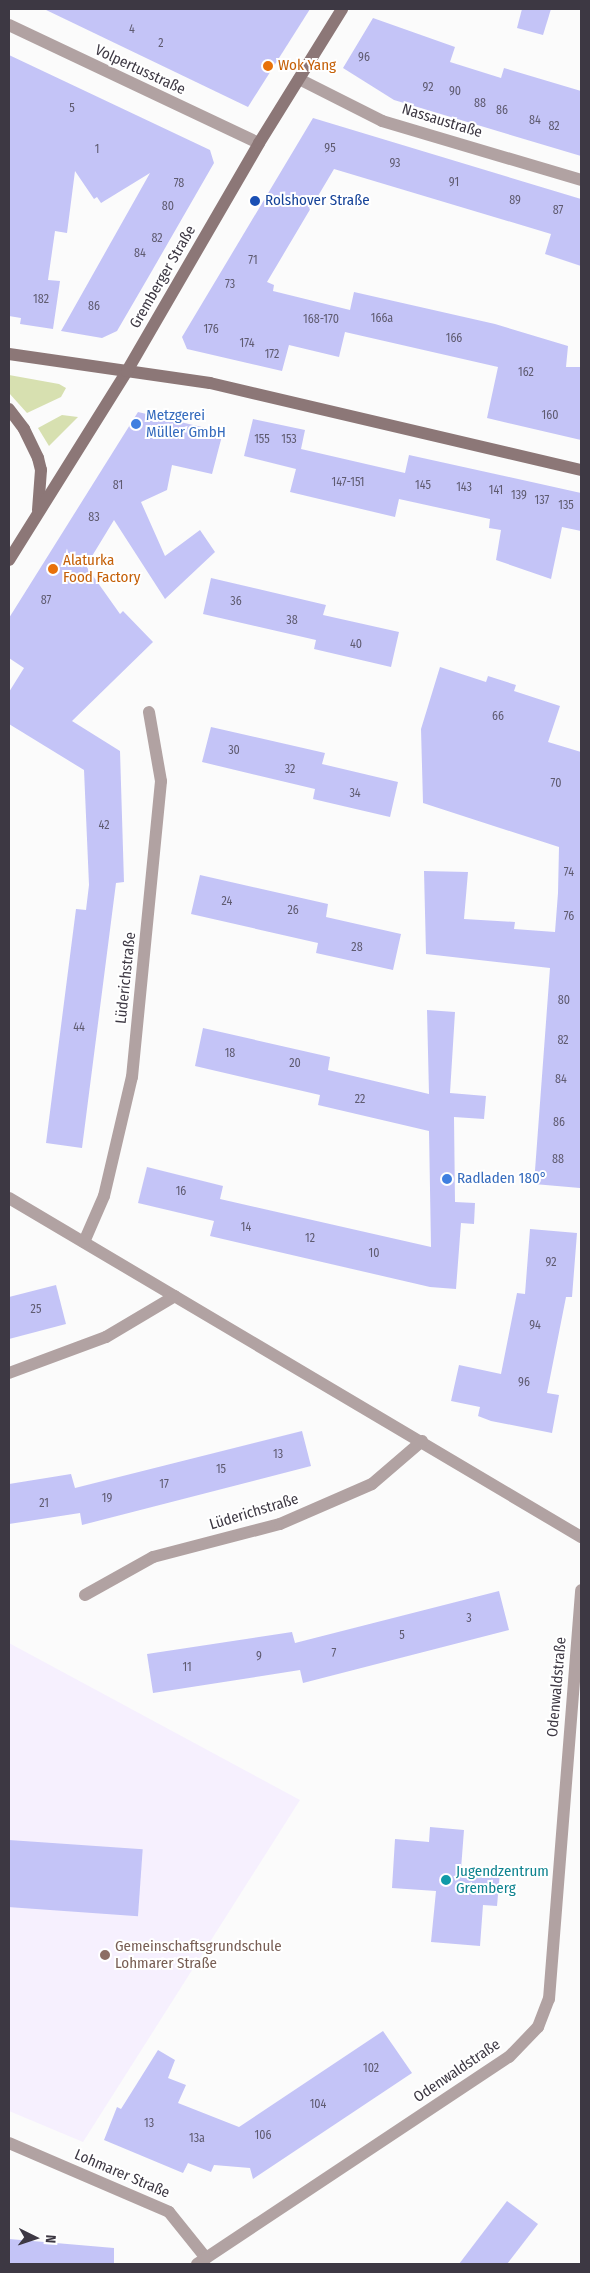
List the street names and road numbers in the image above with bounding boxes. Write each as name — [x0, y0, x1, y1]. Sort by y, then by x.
street label: Volpertusstraße — [92, 41, 188, 99]
street label: Nassaustraße — [400, 100, 484, 142]
street label: Gremberger Straße — [126, 222, 200, 332]
street label: Lüderichstraße — [112, 931, 140, 1025]
street label: Lüderichstraße — [207, 1490, 301, 1534]
street label: Odenwaldstraße — [544, 1636, 570, 1738]
street label: Odenwaldstraße — [410, 2035, 504, 2107]
street label: Lohmarer Straße — [72, 2146, 172, 2202]

